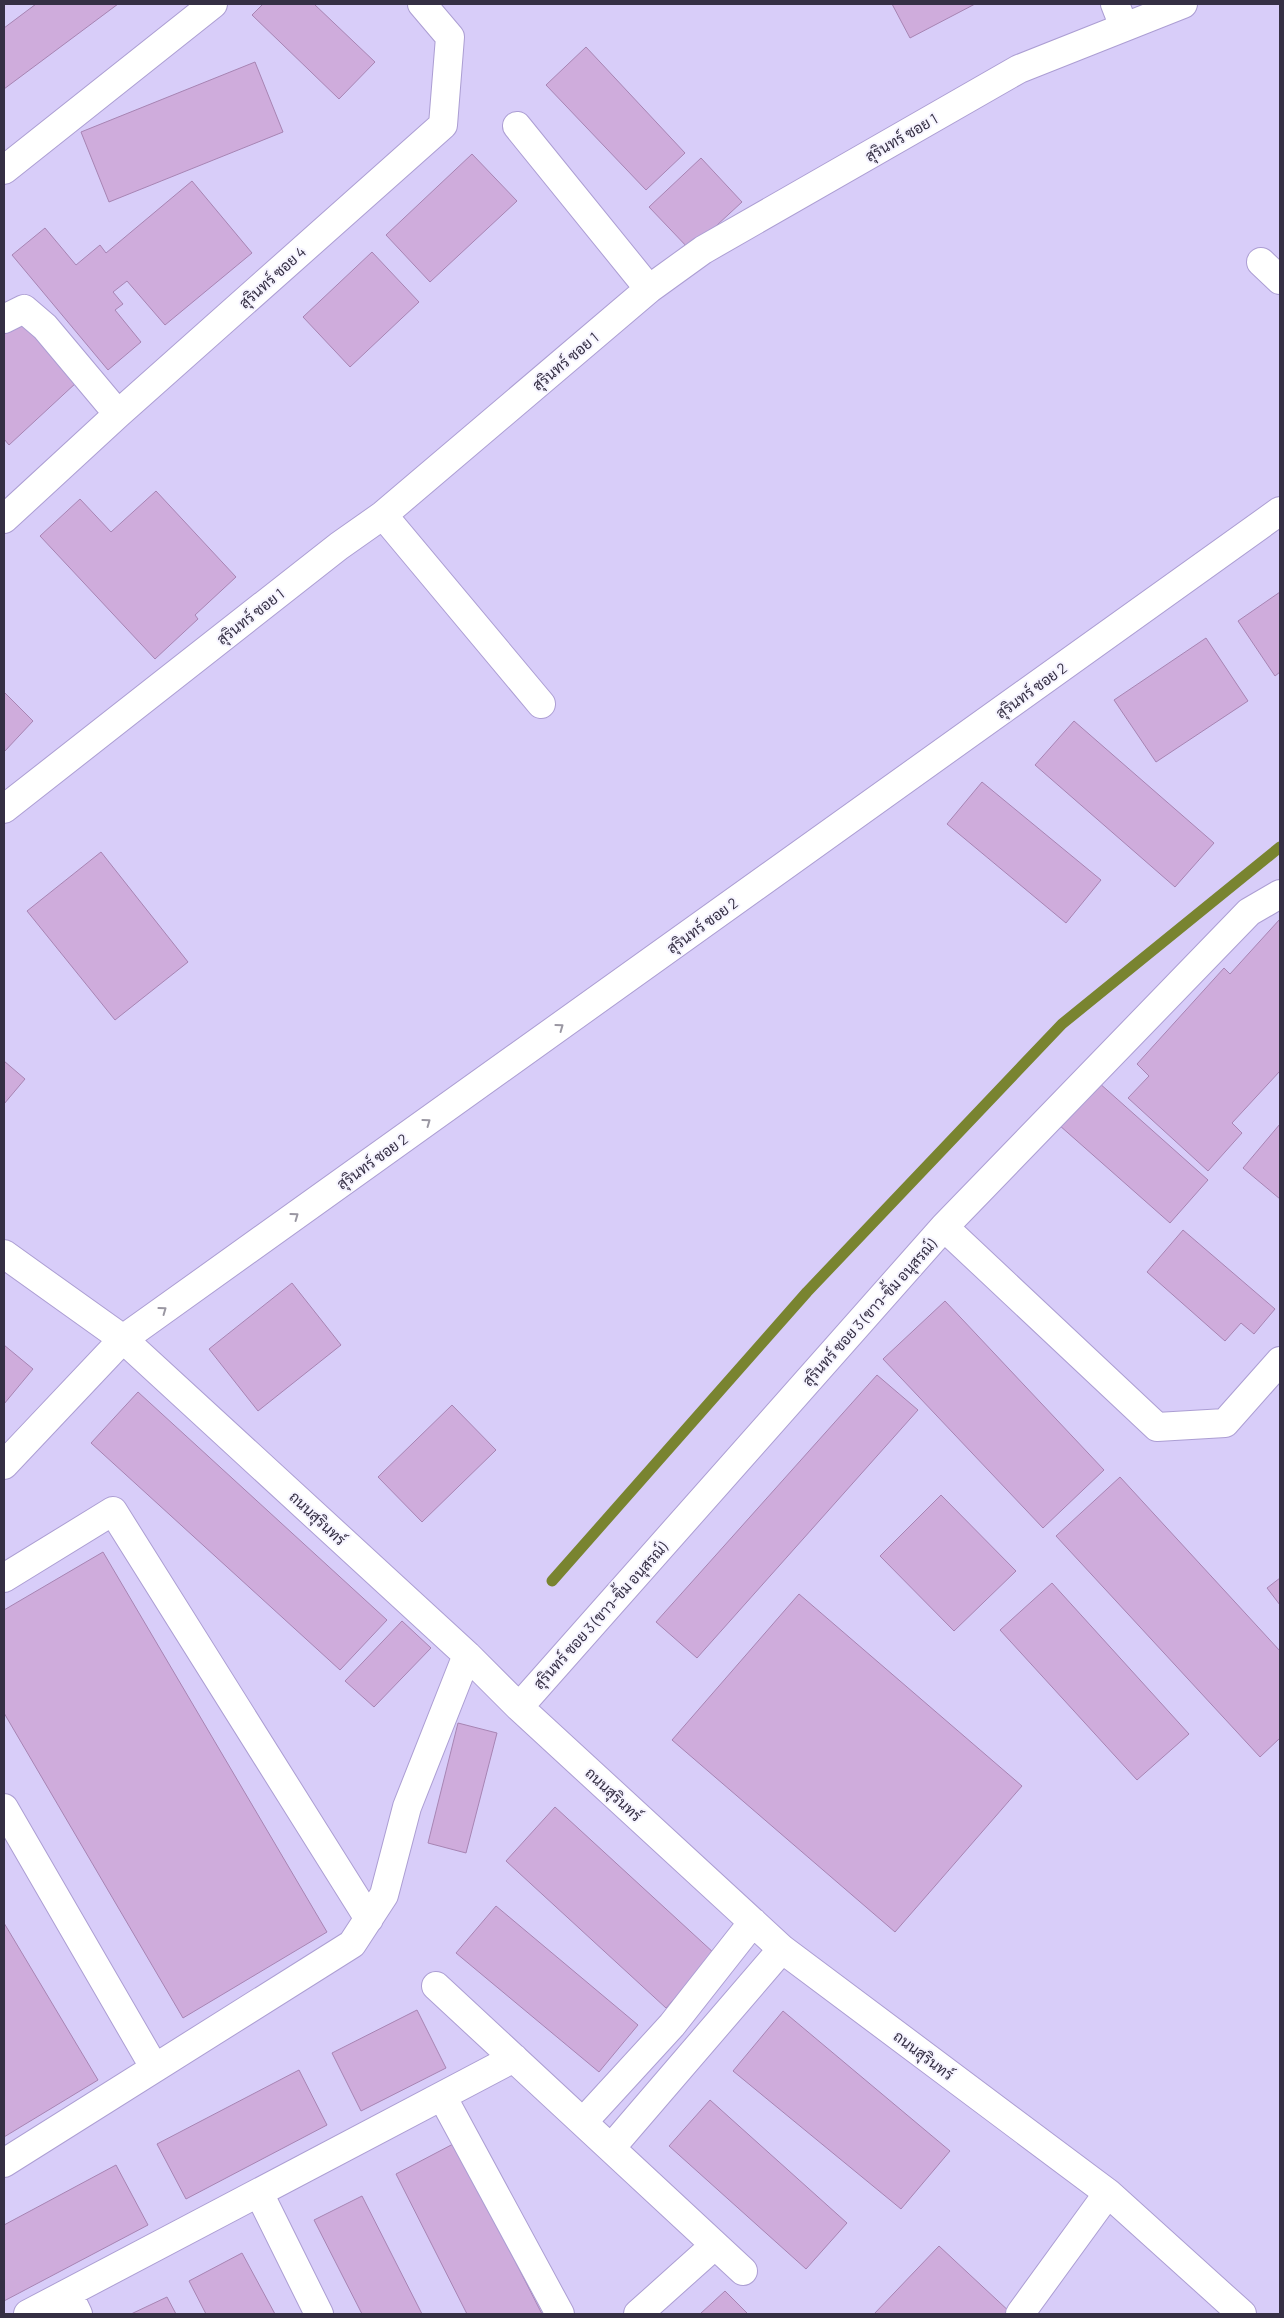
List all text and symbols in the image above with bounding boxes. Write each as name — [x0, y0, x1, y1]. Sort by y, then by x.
street label: สุรินทร์ ซอย 1 — [862, 109, 942, 168]
street label: สุรินทร์ ซอย 4 — [235, 242, 311, 314]
street label: สุรินทร์ ซอย 1 — [528, 328, 604, 396]
street label: สุรินทร์ ซอย 1 — [213, 584, 289, 650]
street label: สุรินทร์ ซอย 2 — [992, 658, 1072, 724]
street label: สุรินทร์ ซอย 2 — [663, 893, 743, 959]
one-way arrow — [554, 1024, 564, 1033]
one-way arrow — [421, 1119, 430, 1127]
street label: สุรินทร์ ซอย 2 — [333, 1129, 413, 1195]
one-way arrow — [289, 1213, 299, 1222]
street label: สุรินทร์ ซอย 3 (ขาว-ขิ้ม อนุสรณ์) — [795, 1232, 942, 1391]
one-way arrow — [157, 1307, 167, 1316]
street label: ถนนสุรินทร์ — [284, 1487, 350, 1551]
street label: สุรินทร์ ซอย 3 (ขาว-ขิ้ม อนุสรณ์) — [526, 1535, 673, 1694]
street label: ถนนสุรินทร์ — [580, 1763, 646, 1827]
street label: ถนนสุรินทร์ — [889, 2027, 958, 2086]

